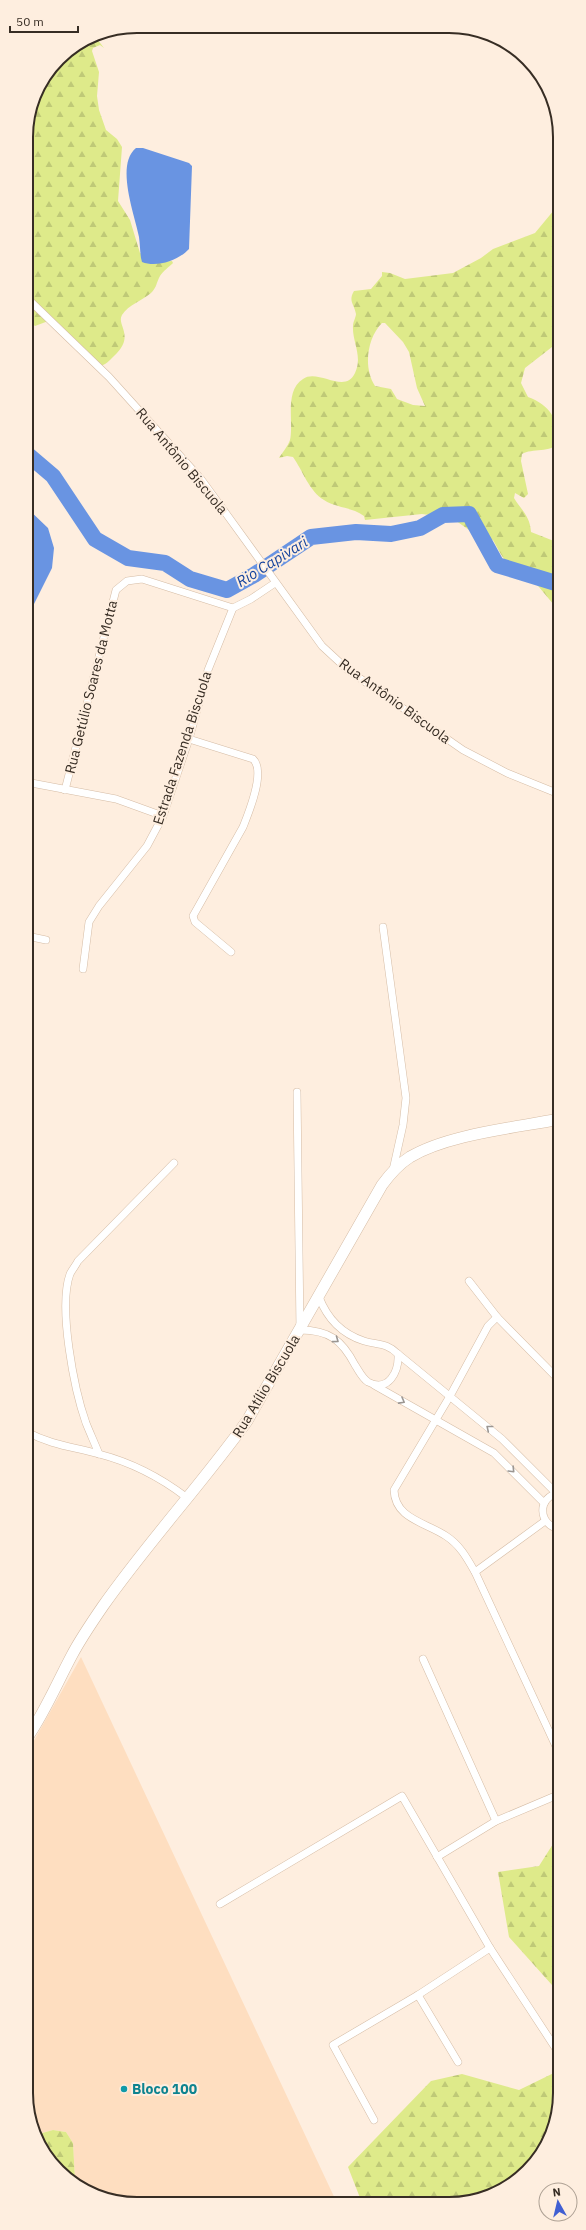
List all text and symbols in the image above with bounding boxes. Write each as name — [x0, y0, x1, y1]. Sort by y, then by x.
scale bar — [10, 8, 78, 34]
text: 50 m — [16, 14, 44, 29]
street label: Rua Antônio Biscuola — [132, 404, 232, 518]
water label: Rio Capivari — [233, 532, 311, 591]
street label: Rua Getúlio Soares da Motta — [61, 598, 121, 776]
street label: Rua Antônio Biscuola — [336, 654, 455, 748]
street label: Estrada Fazenda Biscuola — [149, 668, 216, 827]
street label: Rua Atílio Biscuola — [228, 1331, 304, 1441]
one-way arrow — [332, 1335, 339, 1343]
one-way arrow — [398, 1397, 405, 1404]
one-way arrow — [486, 1425, 493, 1432]
one-way arrow — [507, 1465, 515, 1473]
place label: Bloco 100 — [132, 2080, 197, 2098]
marker: Bloco 100 — [119, 2084, 129, 2094]
north arrow — [538, 2182, 578, 2222]
text: N — [552, 2185, 562, 2200]

